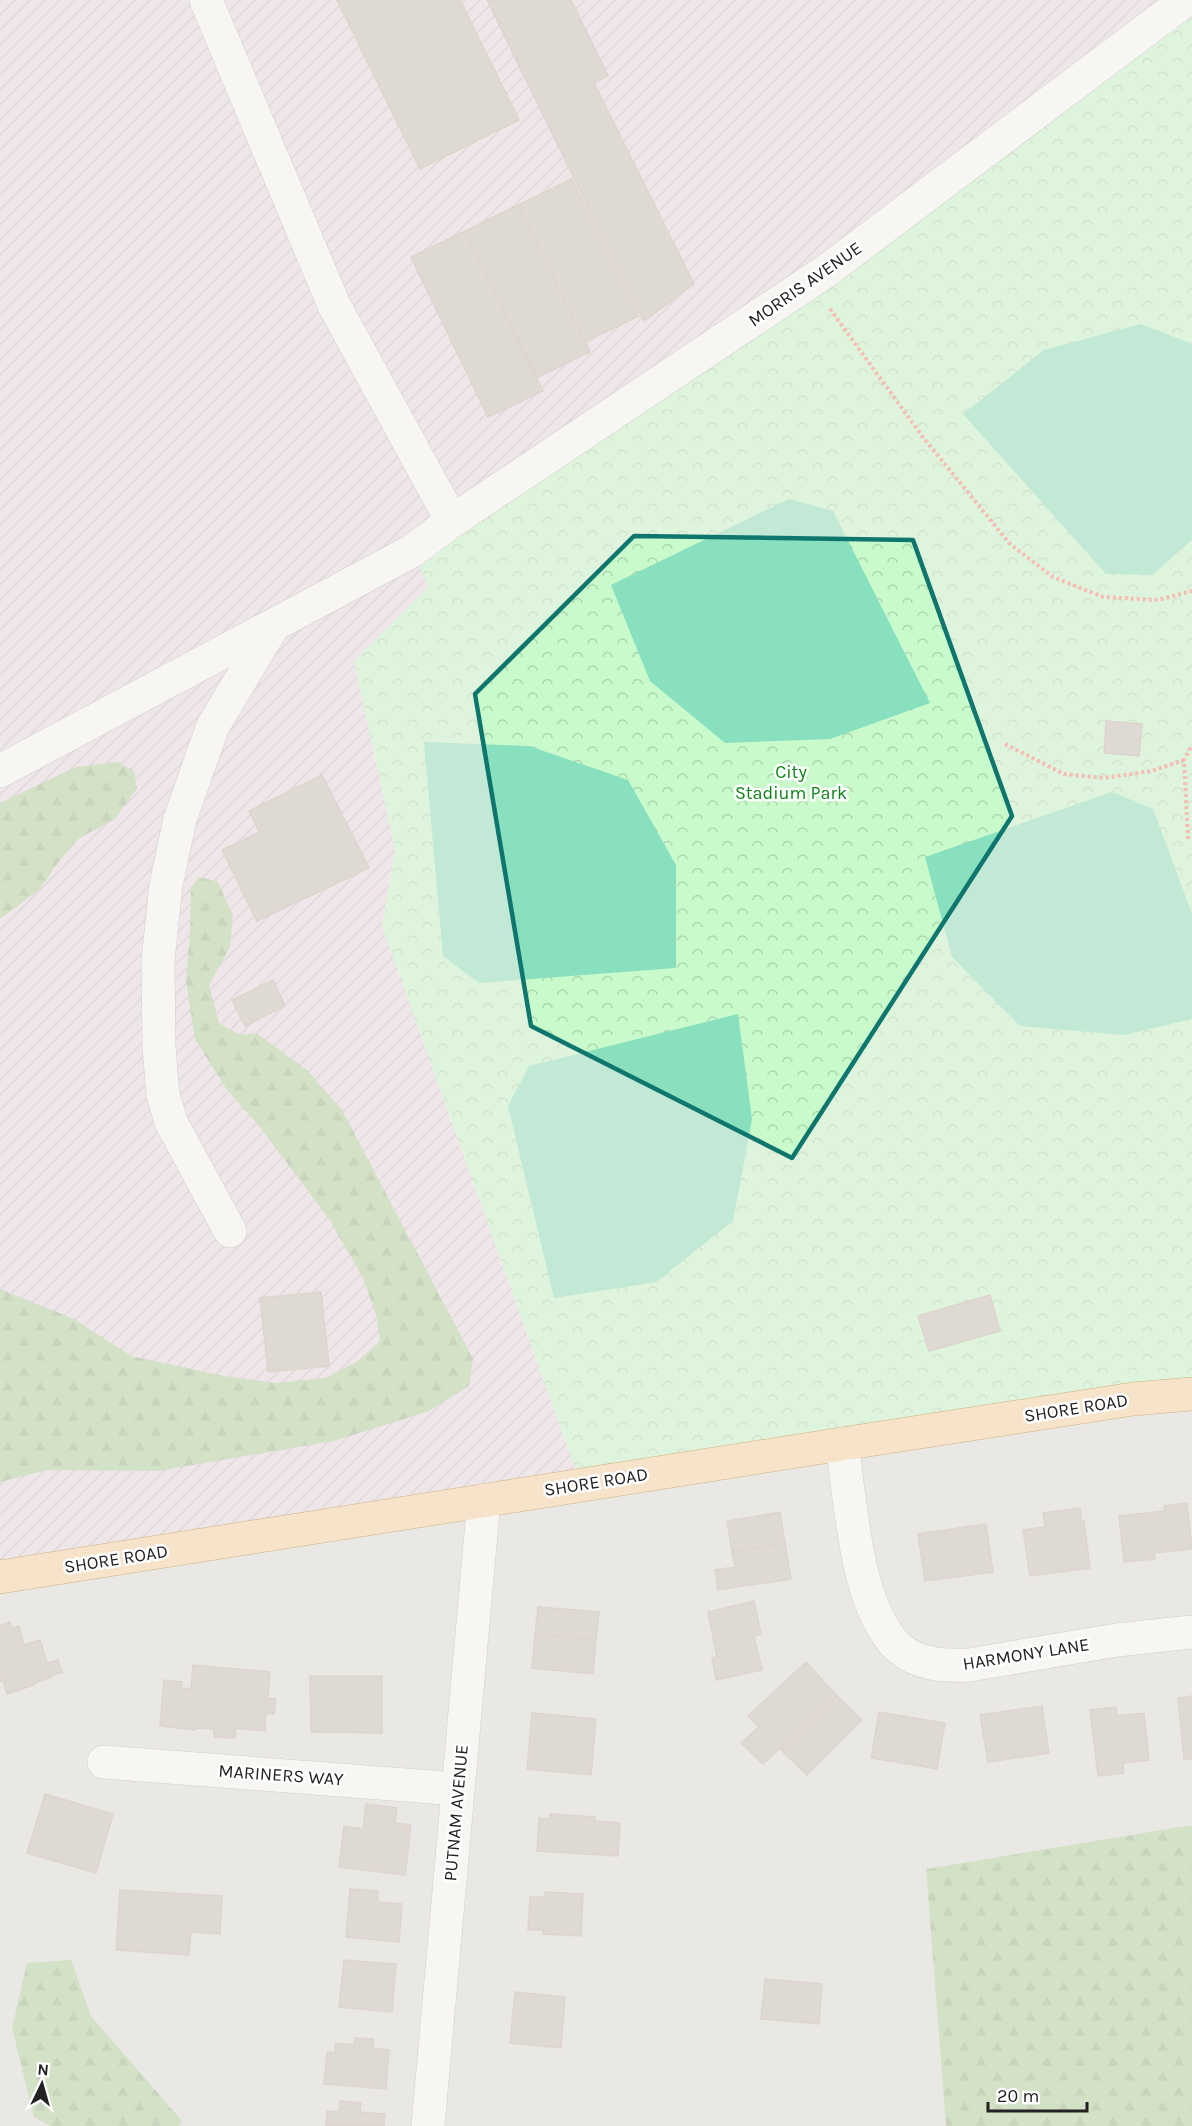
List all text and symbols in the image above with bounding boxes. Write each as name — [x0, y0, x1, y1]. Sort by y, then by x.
street label: MORRIS AVENUE — [744, 237, 866, 331]
park label: City Stadium Park — [735, 761, 847, 804]
street label: SHORE ROAD — [1023, 1389, 1129, 1427]
street label: SHORE ROAD — [543, 1463, 649, 1501]
street label: SHORE ROAD — [63, 1540, 169, 1578]
street label: HARMONY LANE — [961, 1633, 1091, 1675]
street label: PUTNAM AVENUE — [439, 1744, 473, 1882]
street label: MARINERS WAY — [218, 1760, 344, 1790]
north arrow — [12, 2054, 72, 2114]
text: N — [37, 2060, 50, 2080]
scale bar — [988, 2075, 1087, 2113]
text: 20 m — [997, 2085, 1039, 2107]

